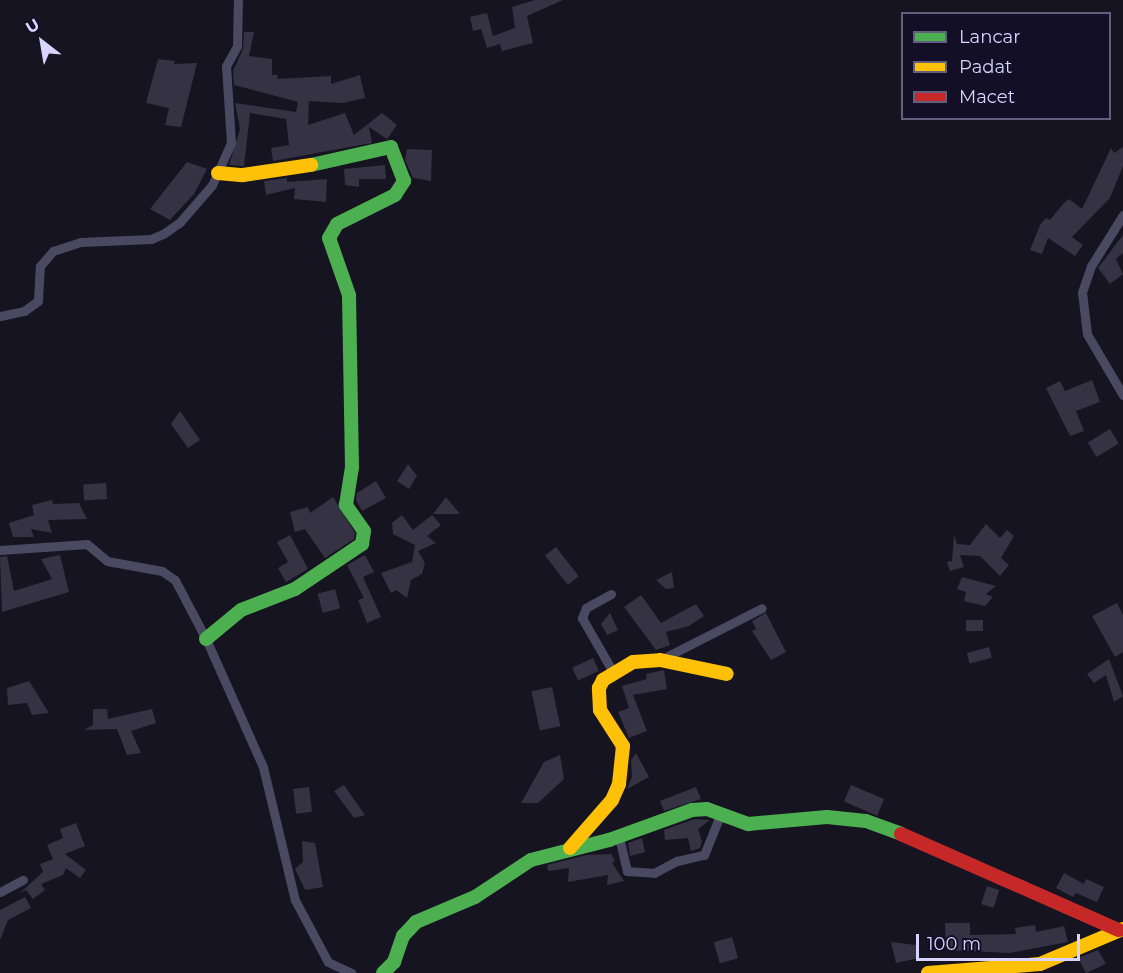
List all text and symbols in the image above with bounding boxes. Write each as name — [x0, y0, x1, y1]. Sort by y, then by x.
north arrow — [12, 12, 72, 72]
legend — [901, 12, 1111, 120]
text: U — [22, 15, 43, 38]
text: Lancar — [959, 26, 1020, 48]
text: Padat — [959, 56, 1012, 78]
text: Macet — [959, 86, 1015, 108]
scale bar — [919, 922, 1082, 960]
text: 100 m — [927, 933, 981, 955]

